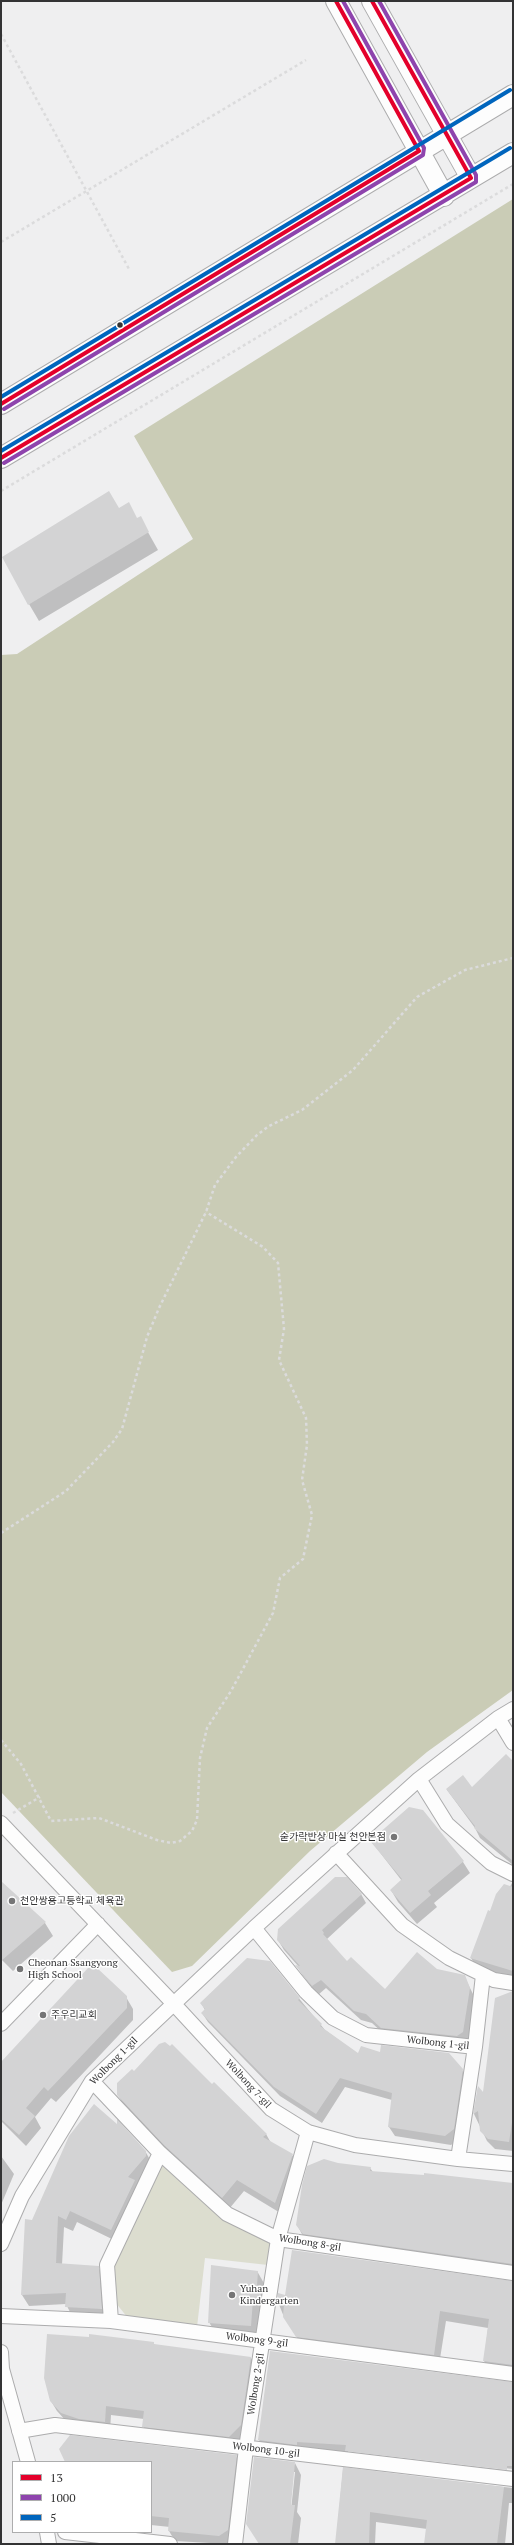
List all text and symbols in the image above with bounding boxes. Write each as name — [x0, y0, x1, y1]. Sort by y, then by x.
unlabelled marker — [115, 320, 125, 330]
place label: 숟가락반상 마실 천안본점 — [280, 1831, 386, 1843]
marker: 숟가락반상 마실 천안본점 — [389, 1832, 399, 1842]
place label: 천안쌍용고등학교 체육관 — [20, 1895, 124, 1907]
marker: 천안쌍용고등학교 체육관 — [7, 1896, 17, 1906]
place label: Cheonan Ssangyong High School — [28, 1957, 118, 1980]
marker: Cheonan Ssangyong High School — [15, 1964, 25, 1974]
place label: 주우리교회 — [51, 2009, 97, 2021]
marker: 주우리교회 — [38, 2010, 48, 2020]
street label: Wolbong 1-gil — [406, 2034, 470, 2052]
street label: Wolbong 1-gil — [88, 2035, 140, 2087]
street label: Wolbong 7-gil — [222, 2057, 274, 2111]
street label: Wolbong 8-gil — [278, 2232, 342, 2254]
place label: Yuhan Kindergarten — [240, 2283, 299, 2306]
marker: Yuhan Kindergarten — [227, 2290, 237, 2300]
street label: Wolbong 9-gil — [225, 2330, 289, 2350]
street label: Wolbong 2-gil — [245, 2352, 267, 2416]
street label: Wolbong 10-gil — [232, 2440, 300, 2460]
legend — [12, 2461, 152, 2533]
text: 13 — [50, 2470, 63, 2485]
text: 1000 — [50, 2490, 76, 2505]
text: 5 — [50, 2510, 56, 2525]

